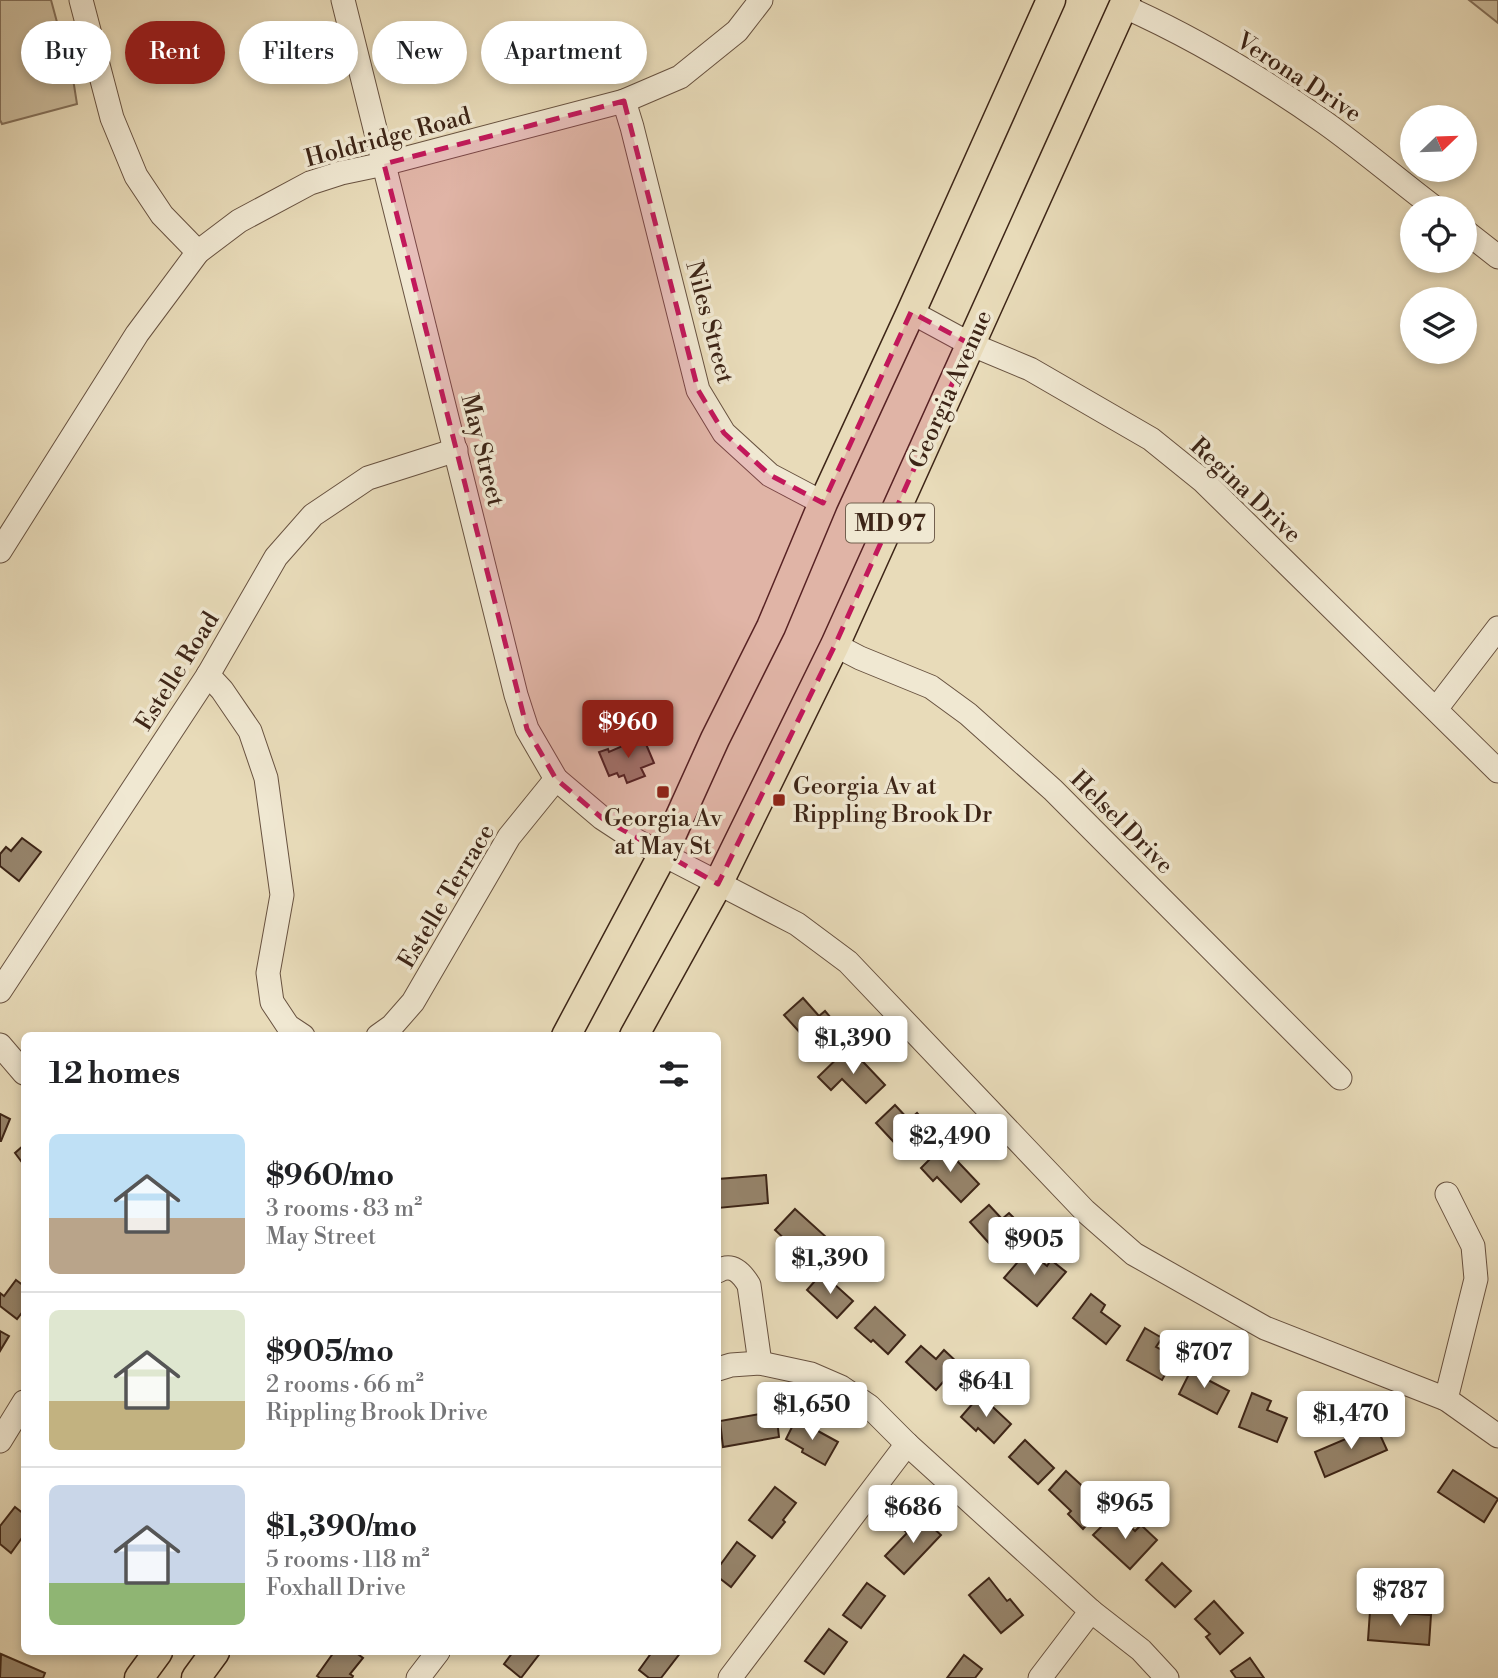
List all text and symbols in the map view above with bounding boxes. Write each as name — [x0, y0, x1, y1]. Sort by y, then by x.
chip: Buy — [21, 21, 111, 84]
chip: Rent — [125, 21, 225, 84]
chip: Filters — [239, 21, 358, 84]
chip: New — [372, 21, 467, 84]
chip: Apartment — [481, 21, 647, 84]
street label: Verona Drive — [1229, 26, 1367, 129]
street label: Holdridge Road — [302, 101, 475, 175]
north arrow — [1400, 105, 1477, 182]
map controls — [1400, 105, 1477, 364]
button: locate — [1400, 196, 1477, 273]
street label: Niles Street — [678, 258, 740, 387]
button: layers — [1400, 287, 1477, 364]
street label: Georgia Avenue — [903, 306, 999, 473]
street label: May Street — [454, 391, 511, 510]
street label: Regina Drive — [1183, 432, 1307, 550]
road number: MD 97 — [846, 503, 934, 542]
street label: Estelle Road — [129, 606, 226, 737]
pin: $960 — [587, 700, 669, 760]
text: $960 — [598, 709, 658, 737]
street label: Helsel Drive — [1063, 765, 1179, 881]
place label: Georgia Av at Rippling Brook Dr — [793, 772, 992, 830]
marker: Georgia Av at May St — [655, 784, 671, 800]
marker: Georgia Av at Rippling Brook Dr — [771, 792, 787, 808]
place label: Georgia Av at May St — [604, 804, 723, 862]
street label: Estelle Terrace — [392, 819, 502, 974]
pin: $1,390 — [796, 1016, 910, 1076]
text: $1,390 — [814, 1025, 892, 1053]
text: 12 homes — [49, 1055, 180, 1093]
icon: filters — [655, 1055, 693, 1093]
pin: $2,490 — [893, 1114, 1007, 1174]
text: $2,490 — [909, 1123, 991, 1151]
text: $960/mo — [266, 1157, 394, 1195]
icon: home — [105, 1162, 189, 1246]
text: 3 rooms · 83 m² — [266, 1195, 422, 1223]
pin: $905 — [993, 1218, 1075, 1277]
text: May Street — [266, 1223, 376, 1251]
text: $905 — [1004, 1226, 1064, 1254]
pin: $1,390 — [773, 1236, 887, 1296]
text: $1,390 — [791, 1245, 869, 1273]
pin: $707 — [1163, 1330, 1245, 1390]
text: $905/mo — [266, 1333, 394, 1371]
icon: home — [105, 1338, 189, 1422]
text: $707 — [1176, 1339, 1232, 1367]
pin: $641 — [945, 1360, 1027, 1419]
text: $641 — [959, 1368, 1013, 1396]
text: 2 rooms · 66 m² — [266, 1371, 424, 1399]
pin: $1,650 — [755, 1382, 869, 1442]
text: $1,650 — [773, 1391, 851, 1419]
pin: $1,470 — [1294, 1392, 1408, 1451]
text: Rippling Brook Drive — [266, 1399, 488, 1427]
text: $1,470 — [1313, 1400, 1389, 1428]
pin: $965 — [1084, 1482, 1166, 1541]
pin: $686 — [872, 1486, 954, 1545]
text: $965 — [1097, 1490, 1153, 1518]
text: $686 — [884, 1494, 942, 1522]
text: $1,390/mo — [266, 1508, 417, 1546]
icon: home — [105, 1513, 189, 1597]
text: 5 rooms · 118 m² — [266, 1546, 430, 1574]
pin: $787 — [1359, 1568, 1441, 1628]
text: Foxhall Drive — [266, 1574, 406, 1602]
text: $787 — [1373, 1577, 1427, 1605]

